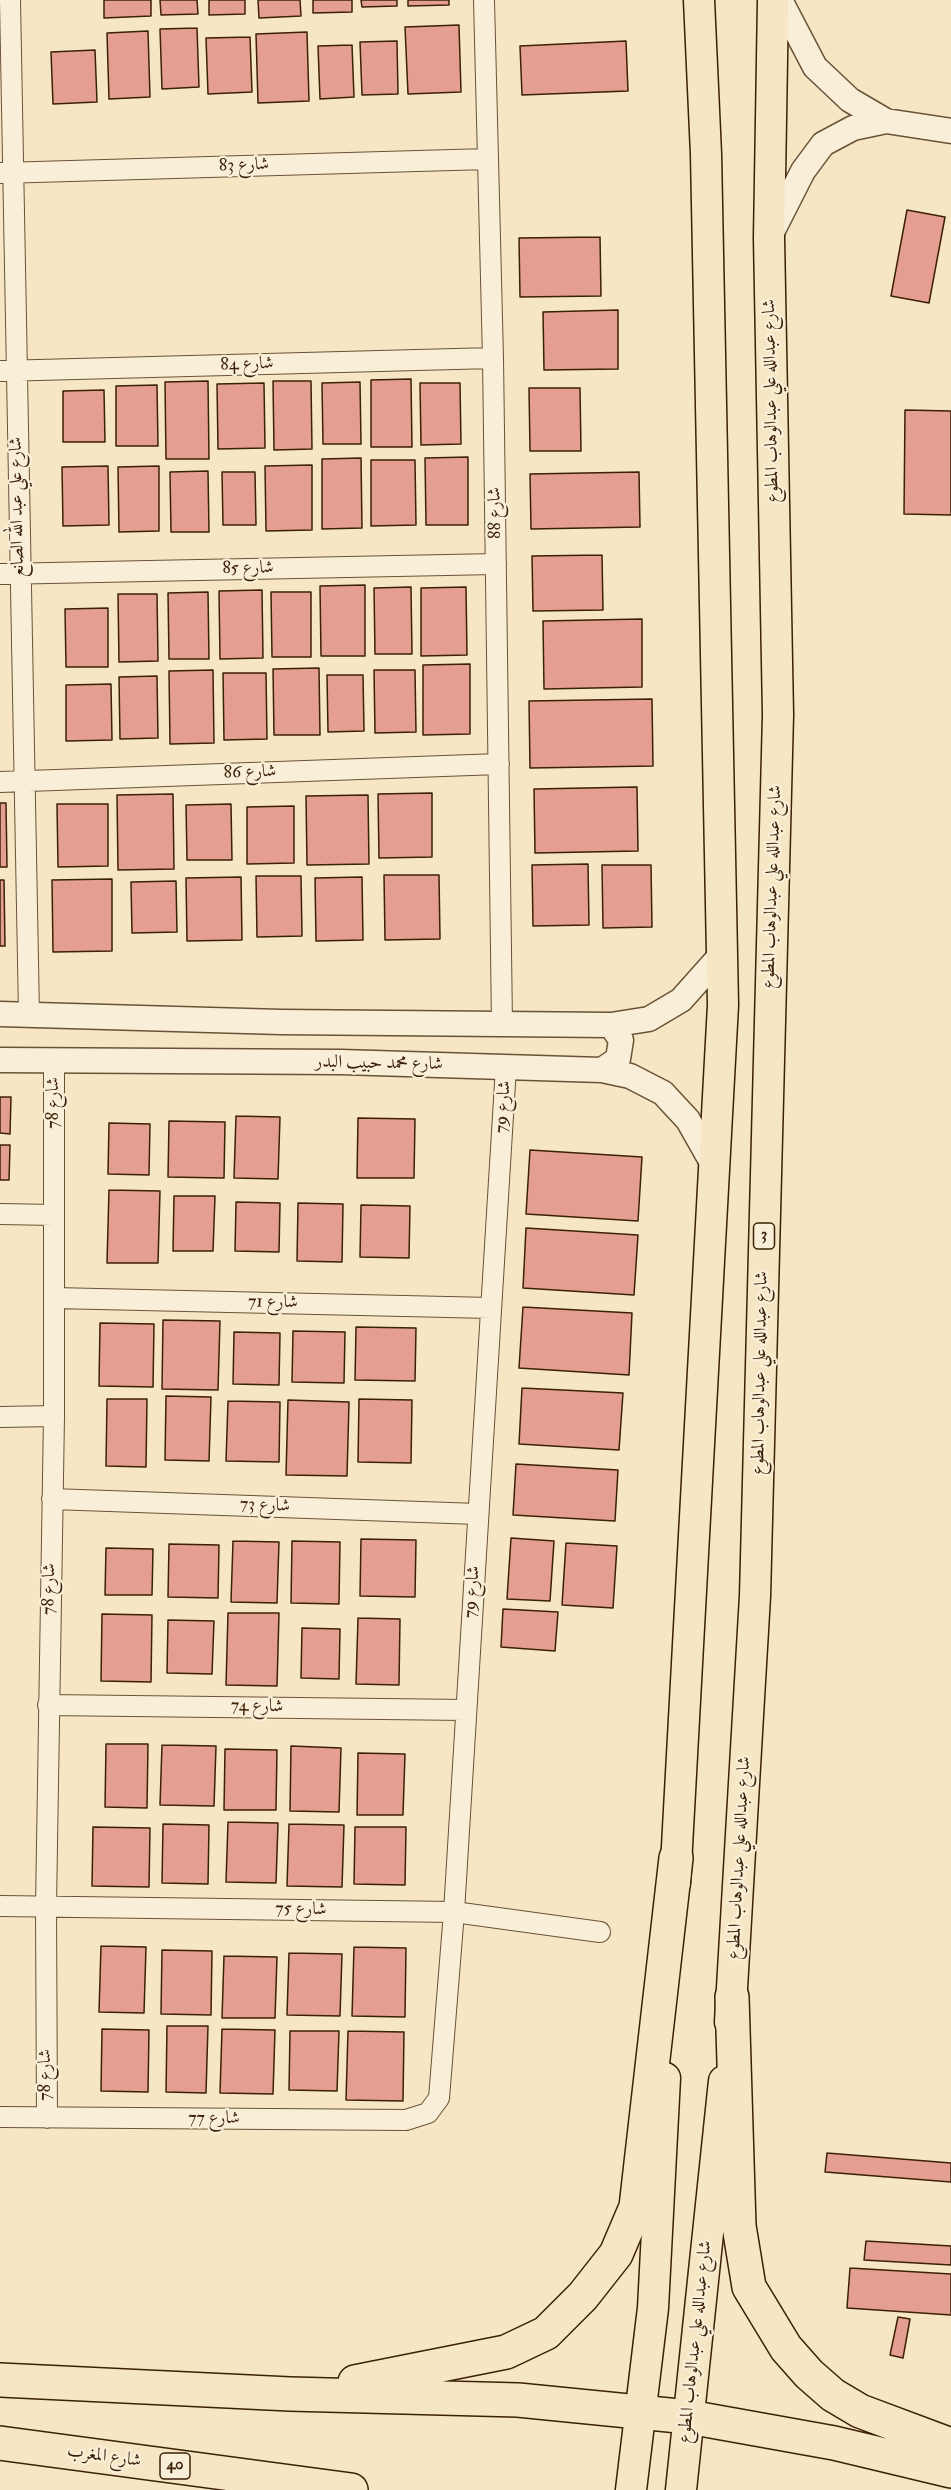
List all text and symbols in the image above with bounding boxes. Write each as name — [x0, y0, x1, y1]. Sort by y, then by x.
street label: شارع 83 — [218, 154, 270, 178]
street label: شارع عبدالله علي عبدالوهاب المطوع — [759, 299, 785, 503]
street label: شارع 84 — [220, 353, 274, 377]
street label: شارع علي عبد الله الصانع — [6, 437, 30, 577]
street label: شارع 88 — [485, 487, 507, 539]
street label: شارع 85 — [222, 558, 274, 580]
street label: شارع 86 — [223, 761, 277, 785]
street label: شارع عبدالله علي عبدالوهاب المطوع — [759, 785, 787, 989]
street label: شارع محمد حبيب البدر — [315, 1052, 443, 1076]
street label: شارع 78 — [43, 1077, 65, 1129]
street label: شارع 79 — [491, 1080, 517, 1134]
road number: 3 — [754, 1223, 774, 1249]
street label: شارع عبدالله علي عبدالوهاب المطوع — [748, 1271, 774, 1475]
street label: شارع 71 — [248, 1292, 298, 1314]
street label: شارع 73 — [240, 1494, 290, 1518]
street label: شارع 78 — [39, 1563, 61, 1615]
street label: شارع 79 — [460, 1565, 486, 1619]
street label: شارع 74 — [231, 1696, 283, 1718]
street label: شارع عبدالله علي عبدالوهاب المطوع — [724, 1756, 756, 1960]
street label: شارع 75 — [275, 1899, 327, 1921]
street label: شارع 78 — [35, 2049, 57, 2101]
street label: شارع 77 — [188, 2108, 240, 2130]
street label: شارع عبدالله علي عبدالوهاب المطوع — [675, 2240, 717, 2444]
street label: شارع المغرب — [65, 2441, 143, 2473]
road number: 40 — [160, 2453, 190, 2479]

